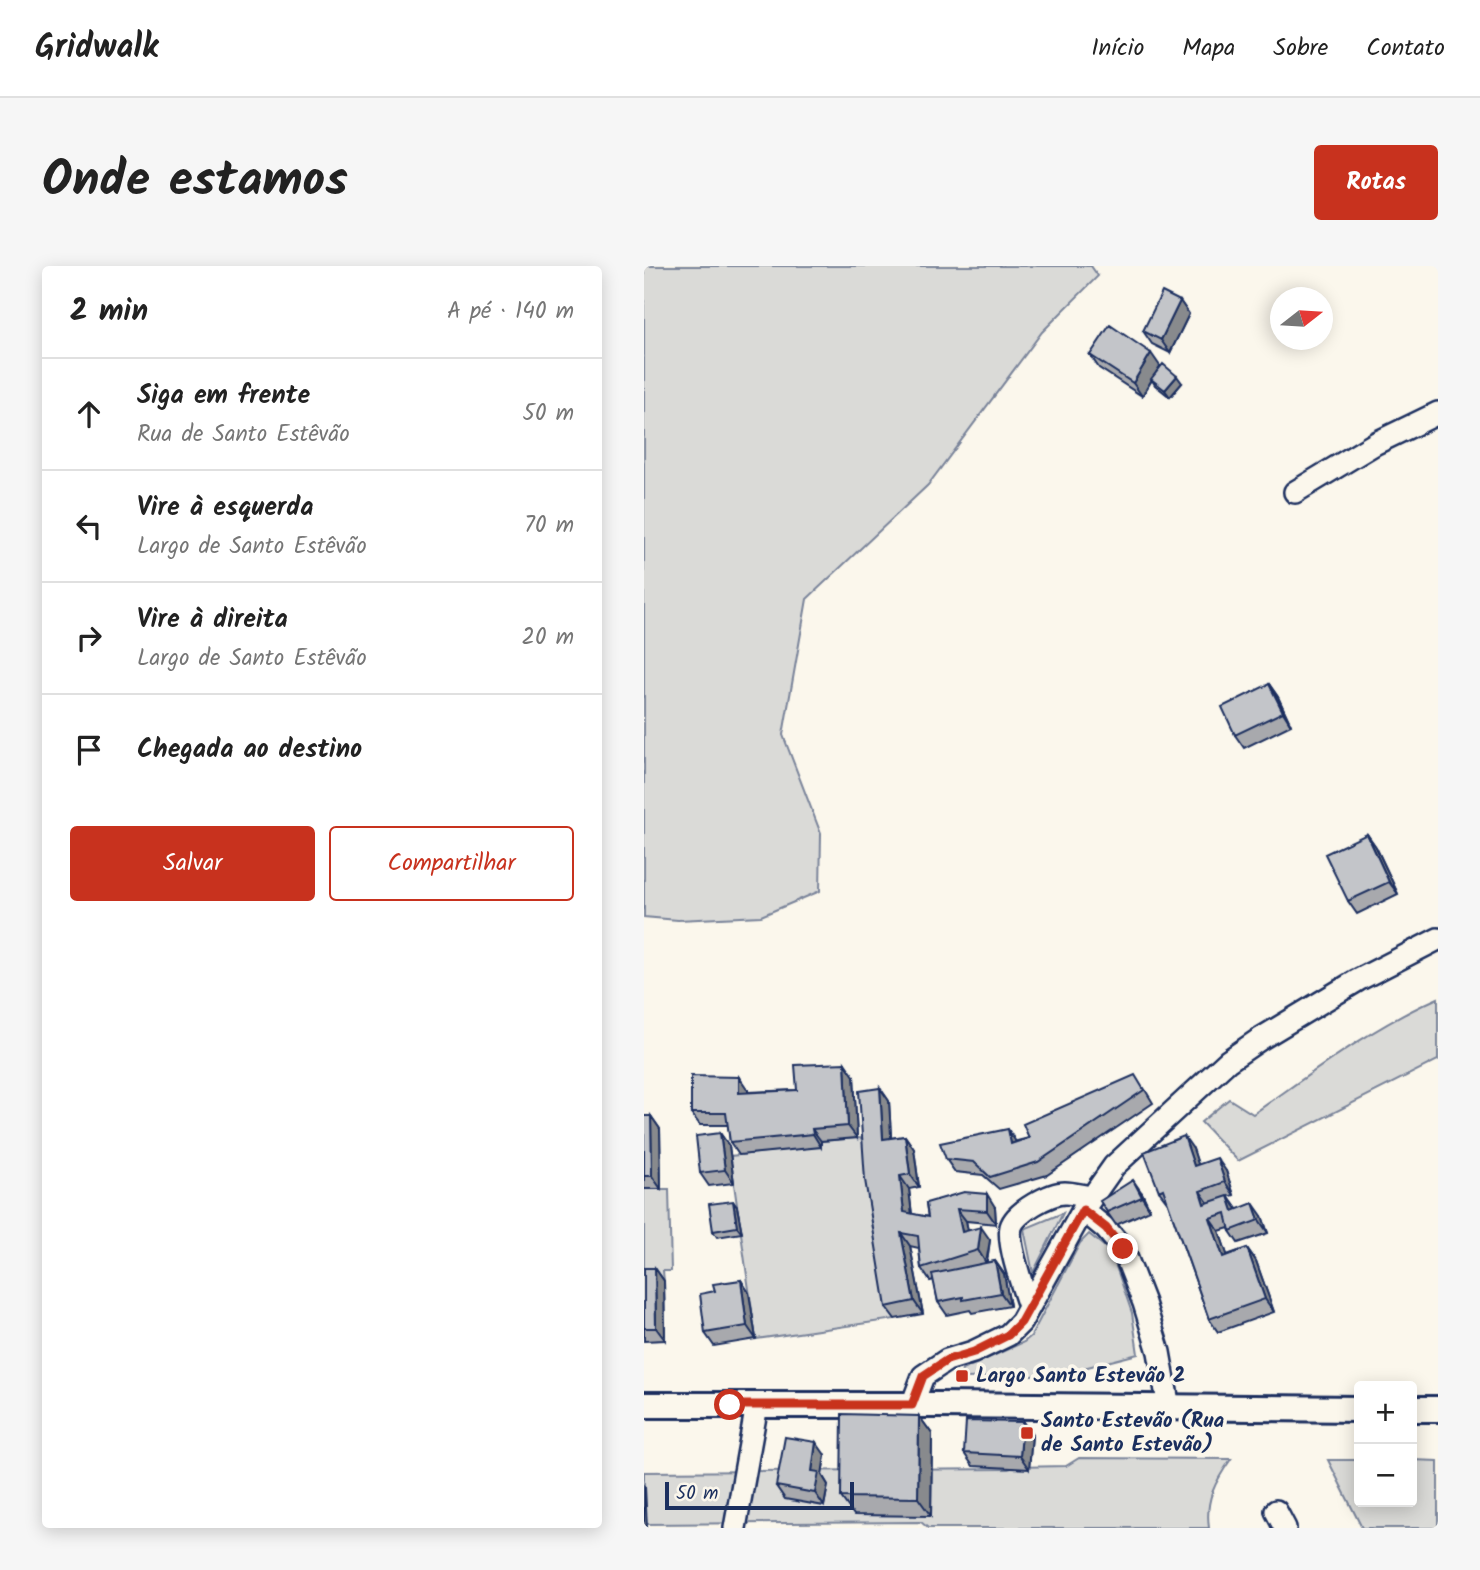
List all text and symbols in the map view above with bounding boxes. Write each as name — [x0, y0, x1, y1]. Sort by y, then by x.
text: Gridwalk — [35, 22, 158, 75]
text: Início — [1091, 29, 1144, 68]
text: Mapa — [1182, 29, 1235, 68]
text: Sobre — [1273, 29, 1328, 68]
text: Contato — [1366, 29, 1445, 68]
text: Onde estamos — [42, 143, 348, 221]
button: Rotas — [1314, 145, 1438, 220]
north arrow — [1270, 287, 1333, 350]
text: 2 min — [70, 288, 148, 336]
text: A pé · 140 m — [447, 294, 574, 330]
text: Siga em frente — [137, 375, 310, 417]
icon: ahead — [70, 395, 108, 433]
text: 50 m — [523, 396, 574, 432]
text: Rua de Santo Estêvão — [137, 417, 350, 453]
text: Vire à esquerda — [137, 487, 314, 529]
icon: left — [70, 507, 108, 545]
text: 70 m — [524, 508, 574, 544]
text: Largo de Santo Estêvão — [137, 529, 367, 565]
text: Vire à direita — [137, 599, 288, 641]
icon: right — [70, 619, 108, 657]
text: 20 m — [522, 620, 574, 656]
text: Largo de Santo Estêvão — [137, 641, 367, 677]
text: Chegada ao destino — [137, 729, 362, 771]
icon: arrive — [70, 731, 108, 769]
button: Salvar — [70, 826, 315, 901]
button: Compartilhar — [329, 826, 574, 901]
route end — [1107, 1233, 1138, 1264]
place label: Largo Santo Estevão 2 — [976, 1360, 1185, 1393]
marker: Largo Santo Estevão 2 — [954, 1368, 970, 1384]
map controls — [1354, 1381, 1417, 1507]
button: + — [1354, 1381, 1417, 1444]
route start — [714, 1389, 745, 1420]
place label: Santo Estevão (Rua de Santo Estevão) — [1041, 1405, 1224, 1462]
marker: Santo Estevão (Rua de Santo Estevão) — [1019, 1425, 1035, 1441]
button: − — [1354, 1444, 1417, 1507]
scale bar — [665, 1479, 854, 1511]
text: 50 m — [676, 1479, 718, 1509]

